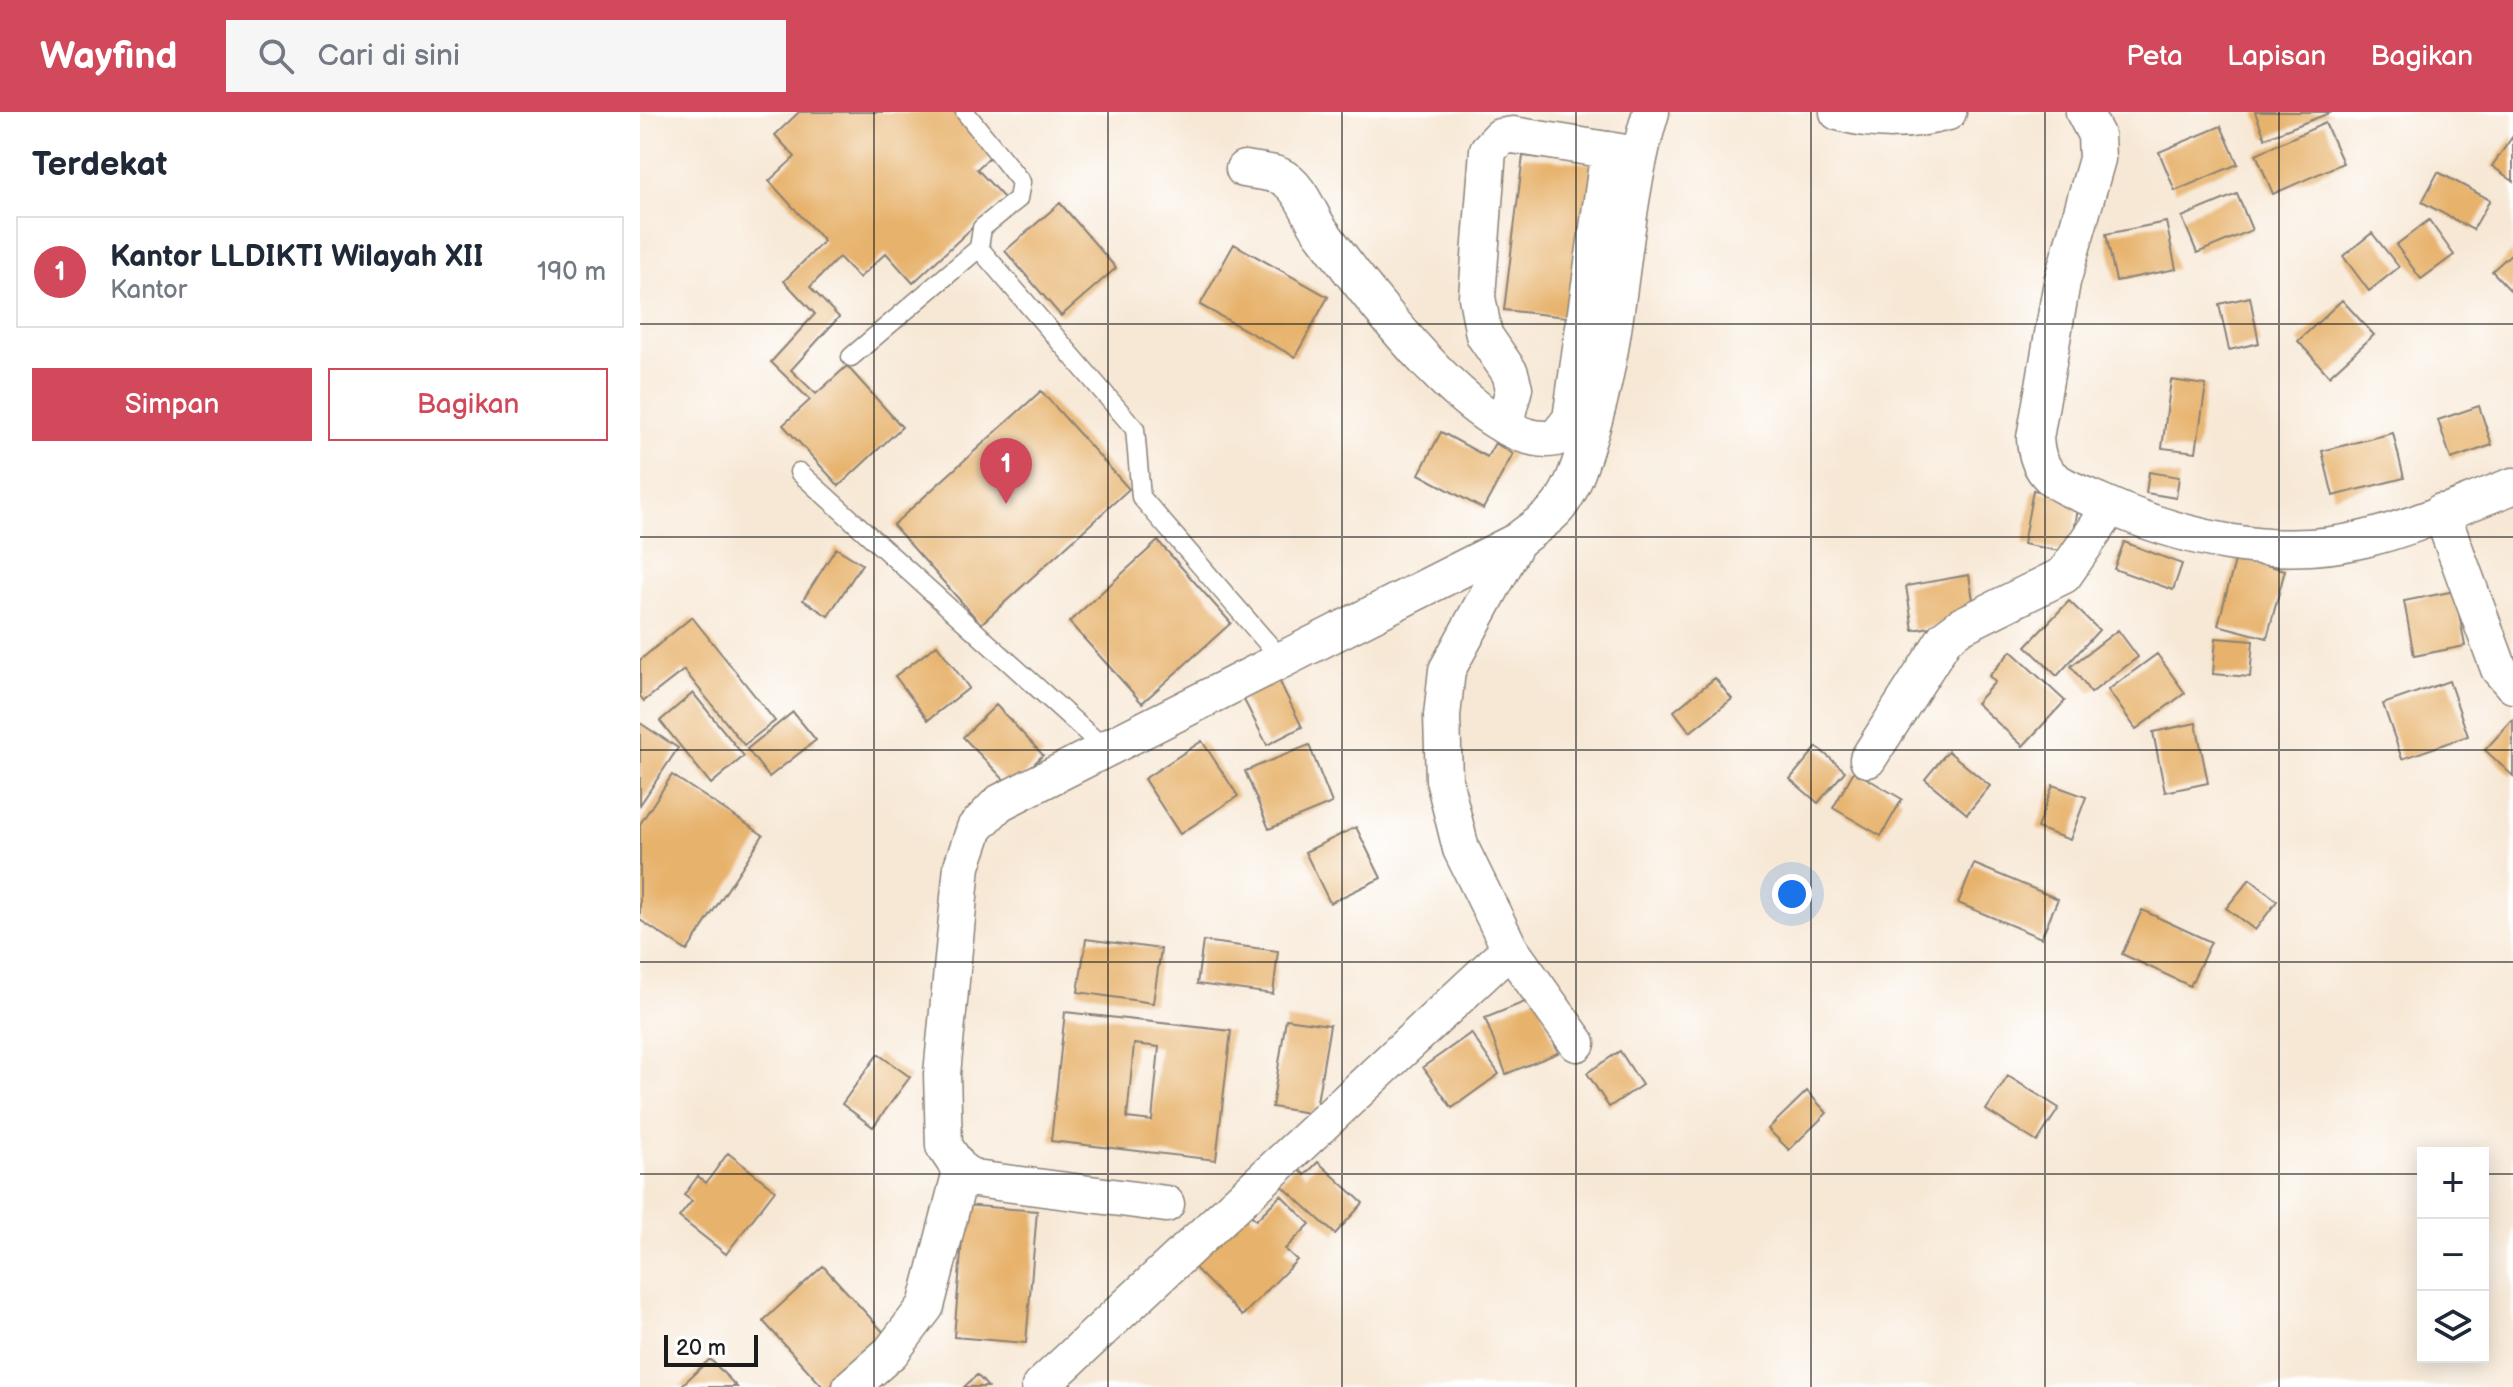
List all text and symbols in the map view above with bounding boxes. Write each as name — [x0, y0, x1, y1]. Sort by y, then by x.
search box — [226, 20, 786, 92]
text: Wayfind — [40, 34, 178, 79]
icon: search — [254, 34, 298, 78]
text: Cari di sini — [318, 38, 460, 74]
text: Peta — [2126, 40, 2183, 73]
text: Lapisan — [2227, 40, 2326, 73]
text: Bagikan — [2370, 40, 2473, 73]
text: Terdekat — [32, 144, 167, 185]
text: Kantor LLDIKTI Wilayah XII — [110, 239, 483, 275]
text: 1 — [55, 257, 65, 288]
text: 190 m — [537, 257, 606, 288]
text: Kantor — [110, 275, 187, 306]
button: Simpan — [32, 368, 312, 441]
button: Bagikan — [328, 368, 608, 441]
pin: 1 — [980, 438, 1032, 504]
your location — [1772, 874, 1812, 914]
map controls — [2417, 1147, 2489, 1363]
button: + — [2417, 1147, 2489, 1219]
button: − — [2417, 1219, 2489, 1291]
button: layers — [2417, 1291, 2489, 1363]
scale bar — [664, 1331, 758, 1367]
text: 20 m — [676, 1335, 726, 1362]

